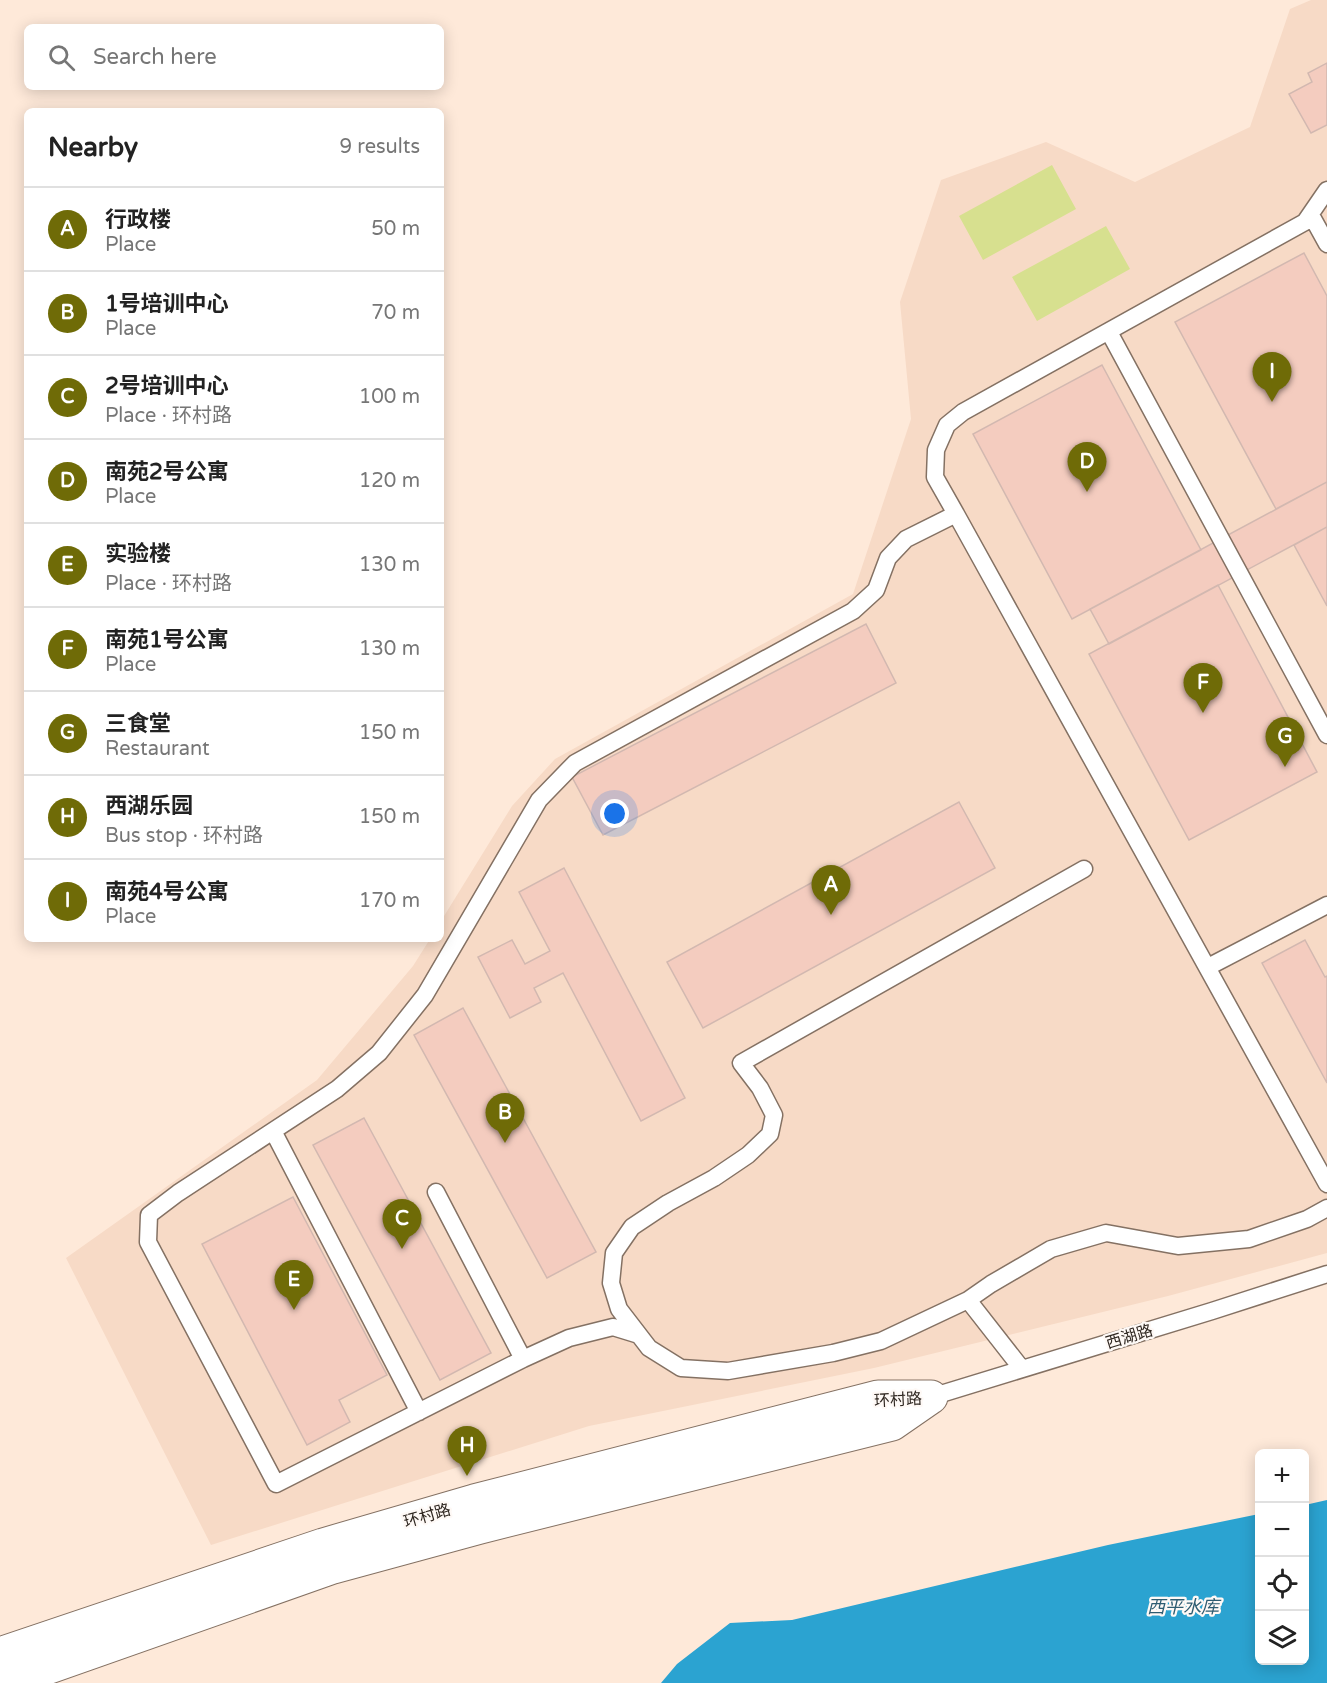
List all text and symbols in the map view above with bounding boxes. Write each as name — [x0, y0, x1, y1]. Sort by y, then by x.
search box — [24, 24, 444, 90]
icon: search — [45, 41, 78, 74]
text: Search here — [93, 44, 217, 70]
text: Nearby — [48, 132, 138, 163]
text: 9 results — [340, 135, 420, 159]
text: 行政楼 — [105, 207, 171, 233]
text: A — [60, 217, 75, 241]
text: 50 m — [371, 217, 420, 241]
text: Place — [105, 233, 156, 257]
text: 1号培训中心 — [105, 291, 229, 317]
text: B — [61, 301, 74, 325]
text: 70 m — [371, 301, 420, 325]
text: Place — [105, 317, 156, 341]
pin: I — [1252, 352, 1292, 402]
text: 2号培训中心 — [105, 373, 229, 399]
text: C — [61, 385, 74, 409]
text: 100 m — [359, 385, 420, 409]
text: Place · 环村路 — [105, 404, 232, 428]
pin: D — [1068, 442, 1106, 492]
text: 南苑2号公寓 — [105, 459, 229, 485]
text: D — [60, 469, 75, 493]
text: 120 m — [359, 469, 420, 493]
text: Place — [105, 485, 156, 509]
text: 实验楼 — [105, 541, 171, 567]
text: E — [61, 553, 74, 577]
text: 130 m — [359, 553, 420, 577]
text: Place · 环村路 — [105, 572, 232, 596]
text: 南苑1号公寓 — [105, 627, 229, 653]
text: F — [61, 637, 74, 661]
text: 130 m — [359, 637, 420, 661]
text: Place — [105, 653, 156, 677]
pin: F — [1184, 664, 1222, 713]
text: 三食堂 — [105, 711, 171, 737]
pin: G — [1266, 718, 1304, 767]
text: G — [60, 721, 75, 745]
text: 150 m — [359, 721, 420, 745]
text: Restaurant — [105, 737, 210, 761]
text: 西湖乐园 — [105, 793, 193, 819]
your location — [600, 799, 629, 828]
text: H — [60, 805, 75, 829]
text: 150 m — [359, 805, 420, 829]
text: Bus stop · 环村路 — [105, 824, 263, 848]
pin: A — [812, 866, 850, 915]
text: 南苑4号公寓 — [105, 879, 229, 905]
text: I — [65, 889, 70, 913]
text: 170 m — [359, 889, 420, 913]
text: Place — [105, 905, 156, 929]
pin: B — [486, 1094, 524, 1143]
pin: C — [382, 1200, 422, 1249]
pin: E — [274, 1260, 314, 1310]
street label: 西湖路 — [1103, 1320, 1155, 1354]
street label: 环村路 — [874, 1389, 923, 1411]
pin: H — [448, 1426, 486, 1476]
map controls — [1255, 1449, 1309, 1665]
button: + — [1255, 1449, 1309, 1503]
street label: 环村路 — [401, 1500, 453, 1532]
button: − — [1255, 1503, 1309, 1557]
button: locate — [1255, 1557, 1309, 1611]
water label: 西平水库 — [1147, 1596, 1222, 1618]
button: layers — [1255, 1611, 1309, 1665]

